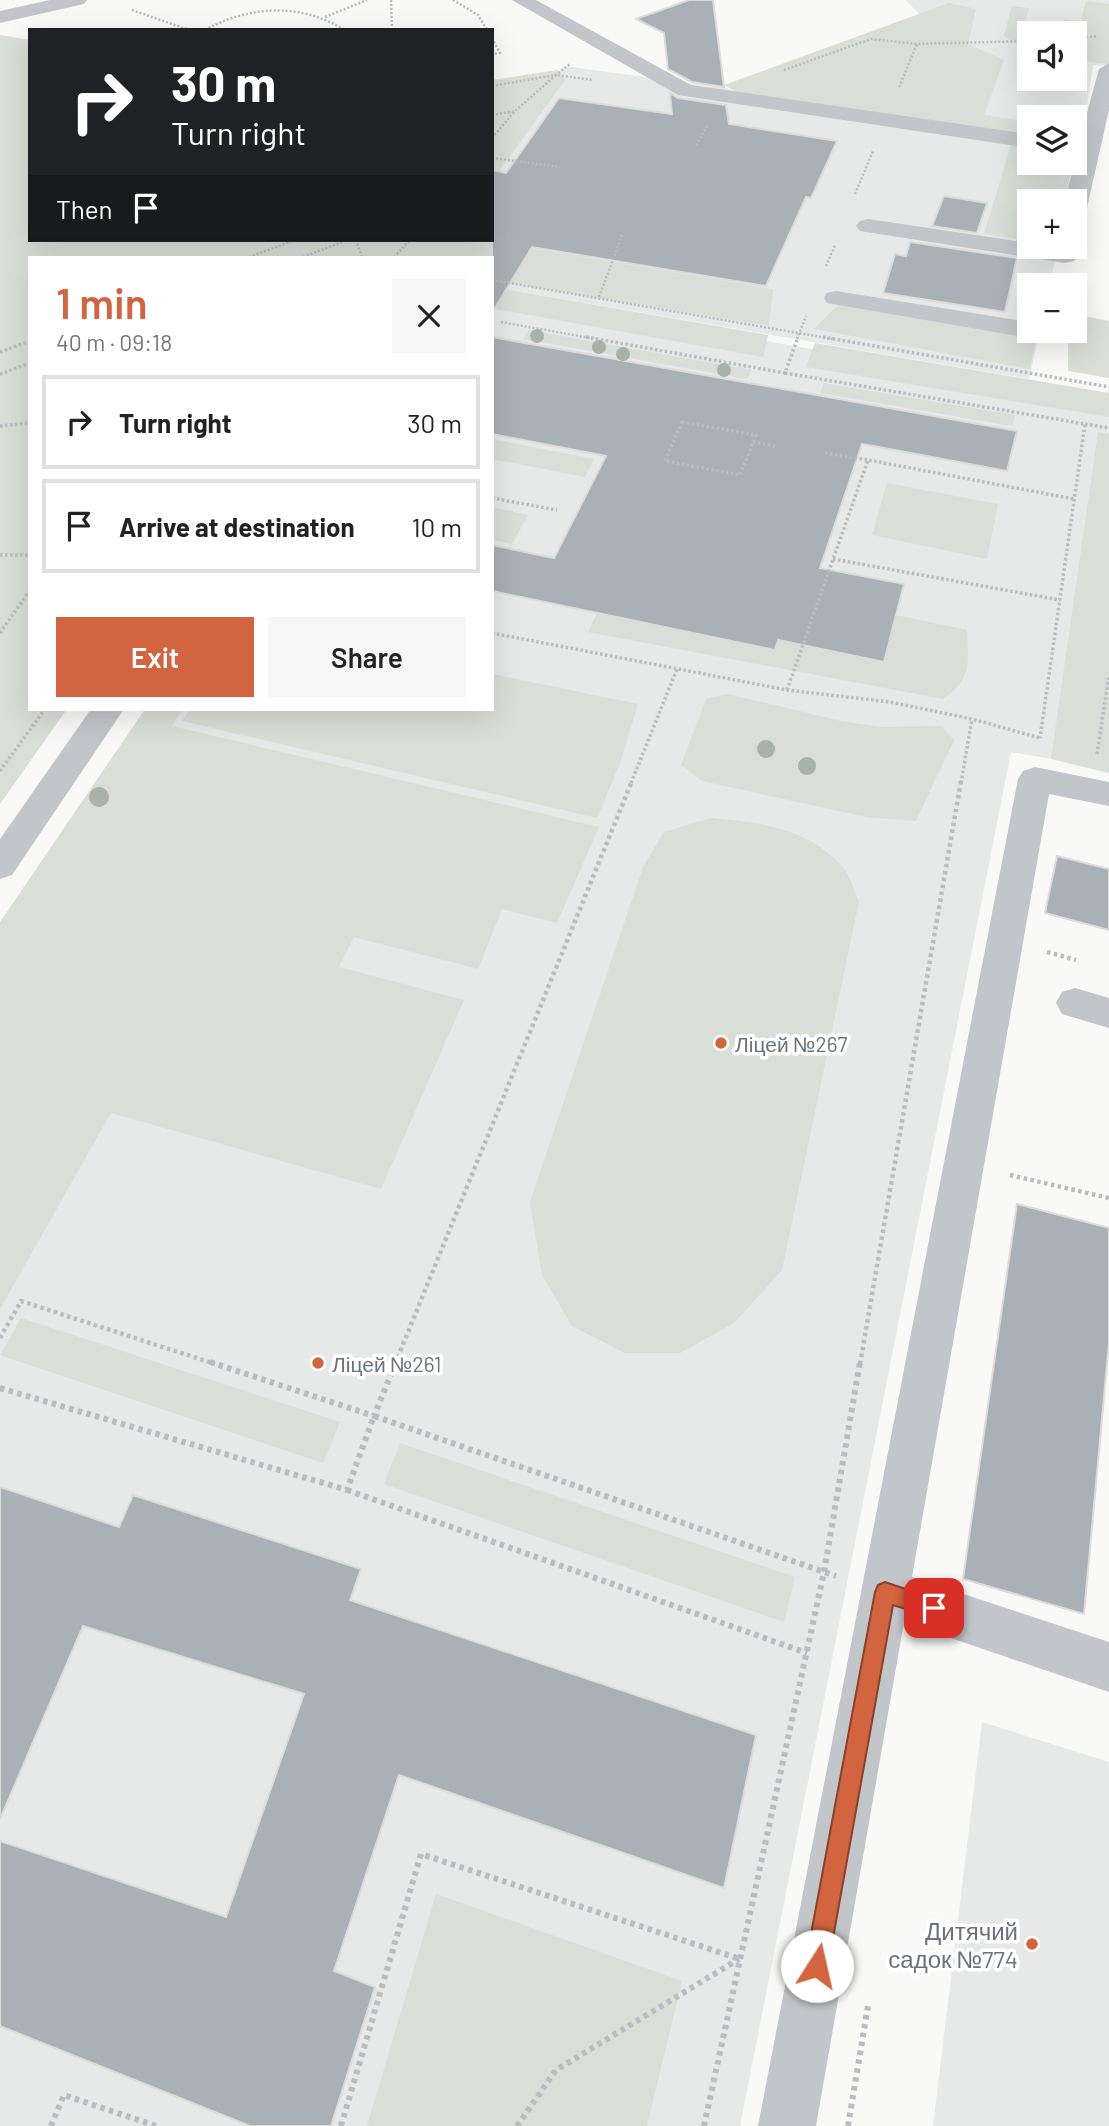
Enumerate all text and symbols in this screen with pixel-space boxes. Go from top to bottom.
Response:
map controls [1017,21,1087,343]
button: sound [1017,21,1087,91]
text: 30 m [171,53,276,112]
icon: right [56,56,147,147]
button: layers [1017,105,1087,175]
text: Turn right [171,113,306,151]
icon: arrive [127,189,165,227]
button: + [1017,189,1087,259]
text: Then [56,193,113,224]
button: − [1017,273,1087,343]
text: 1 min [56,277,148,327]
button: close [392,279,466,353]
text: 40 m · 09:18 [56,328,172,356]
icon: right [60,403,98,441]
text: Turn right [119,407,232,438]
text: 30 m [407,407,462,438]
icon: arrive [60,507,98,545]
text: Arrive at destination [119,511,355,542]
text: 10 m [412,511,462,542]
button: Exit [56,617,254,697]
button: Share [268,617,466,697]
place label: Ліцей №267 [735,1031,847,1056]
marker: Ліцей №267 [713,1035,729,1051]
place label: Ліцей №261 [332,1351,441,1376]
marker: Ліцей №261 [310,1355,326,1371]
pin [904,1578,964,1638]
icon: arrive [915,1589,953,1627]
place label: Дитячий садок №774 [888,1916,1018,1973]
position arrow [780,1929,854,2003]
marker: Дитячий садок №774 [1024,1936,1040,1952]

